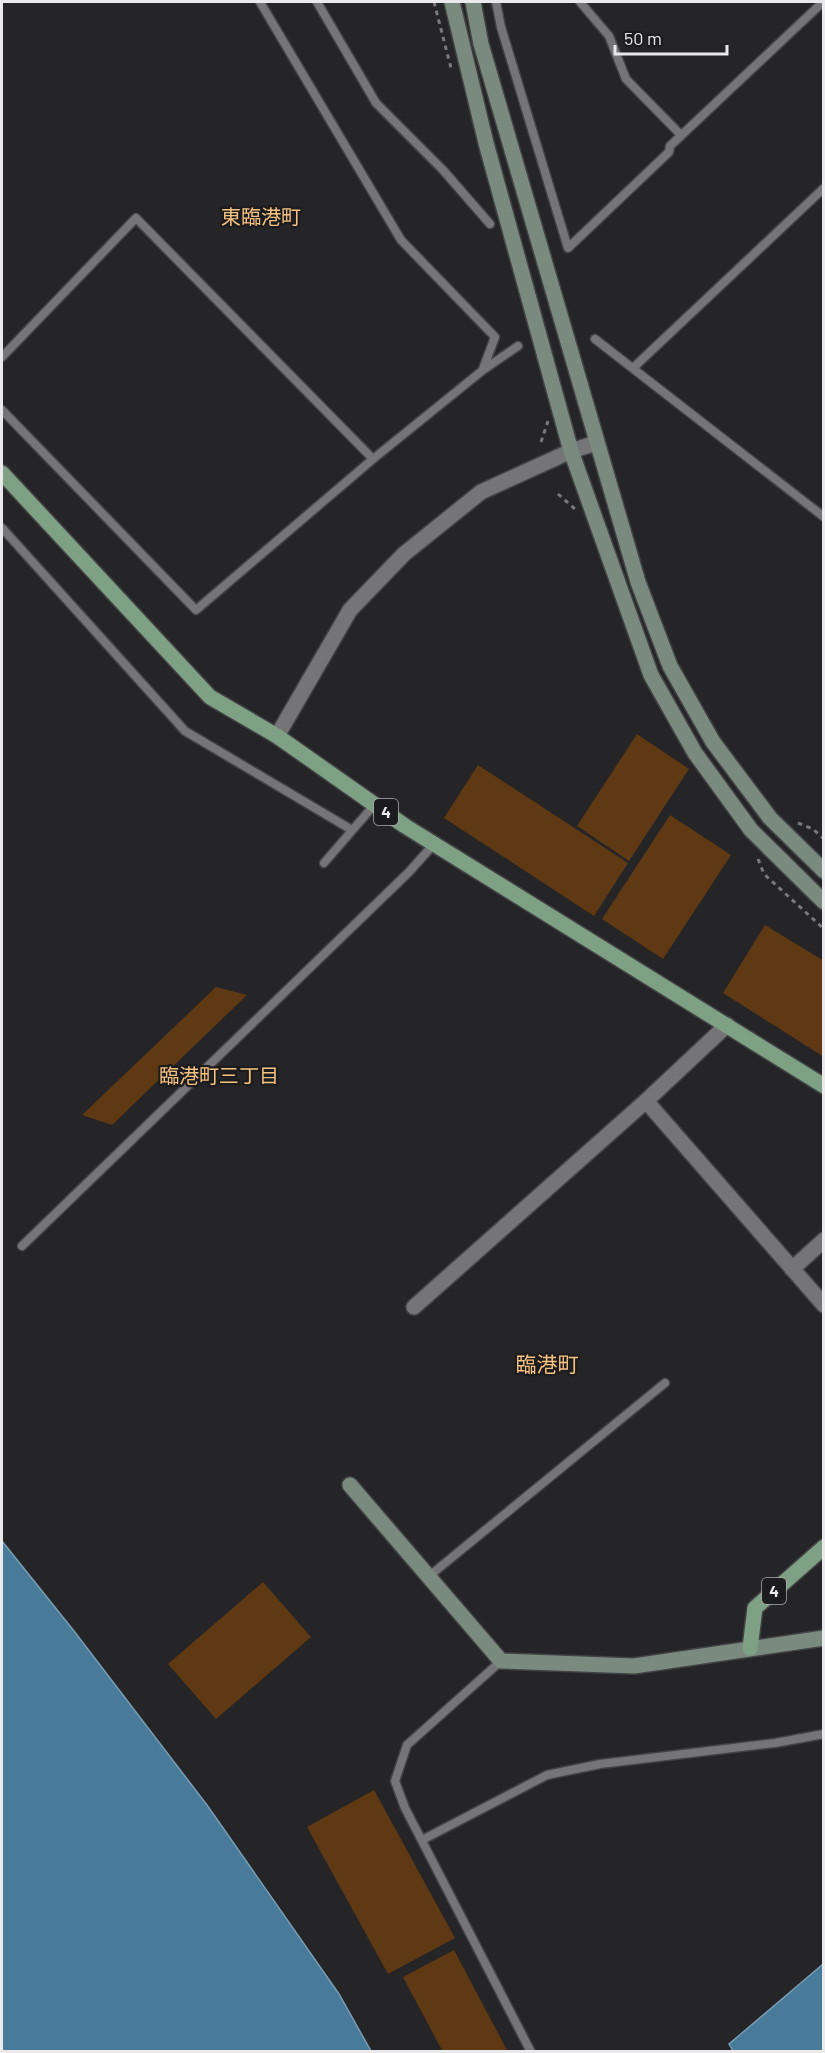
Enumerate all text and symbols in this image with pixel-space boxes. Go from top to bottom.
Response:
scale bar [615,18,728,56]
text: 50 m [624,27,662,49]
district label: 東臨港町 [221,204,301,228]
road number: 4 [374,799,398,825]
district label: 臨港町三丁目 [159,1063,279,1087]
district label: 臨港町 [516,1351,579,1376]
road number: 4 [762,1578,786,1604]

